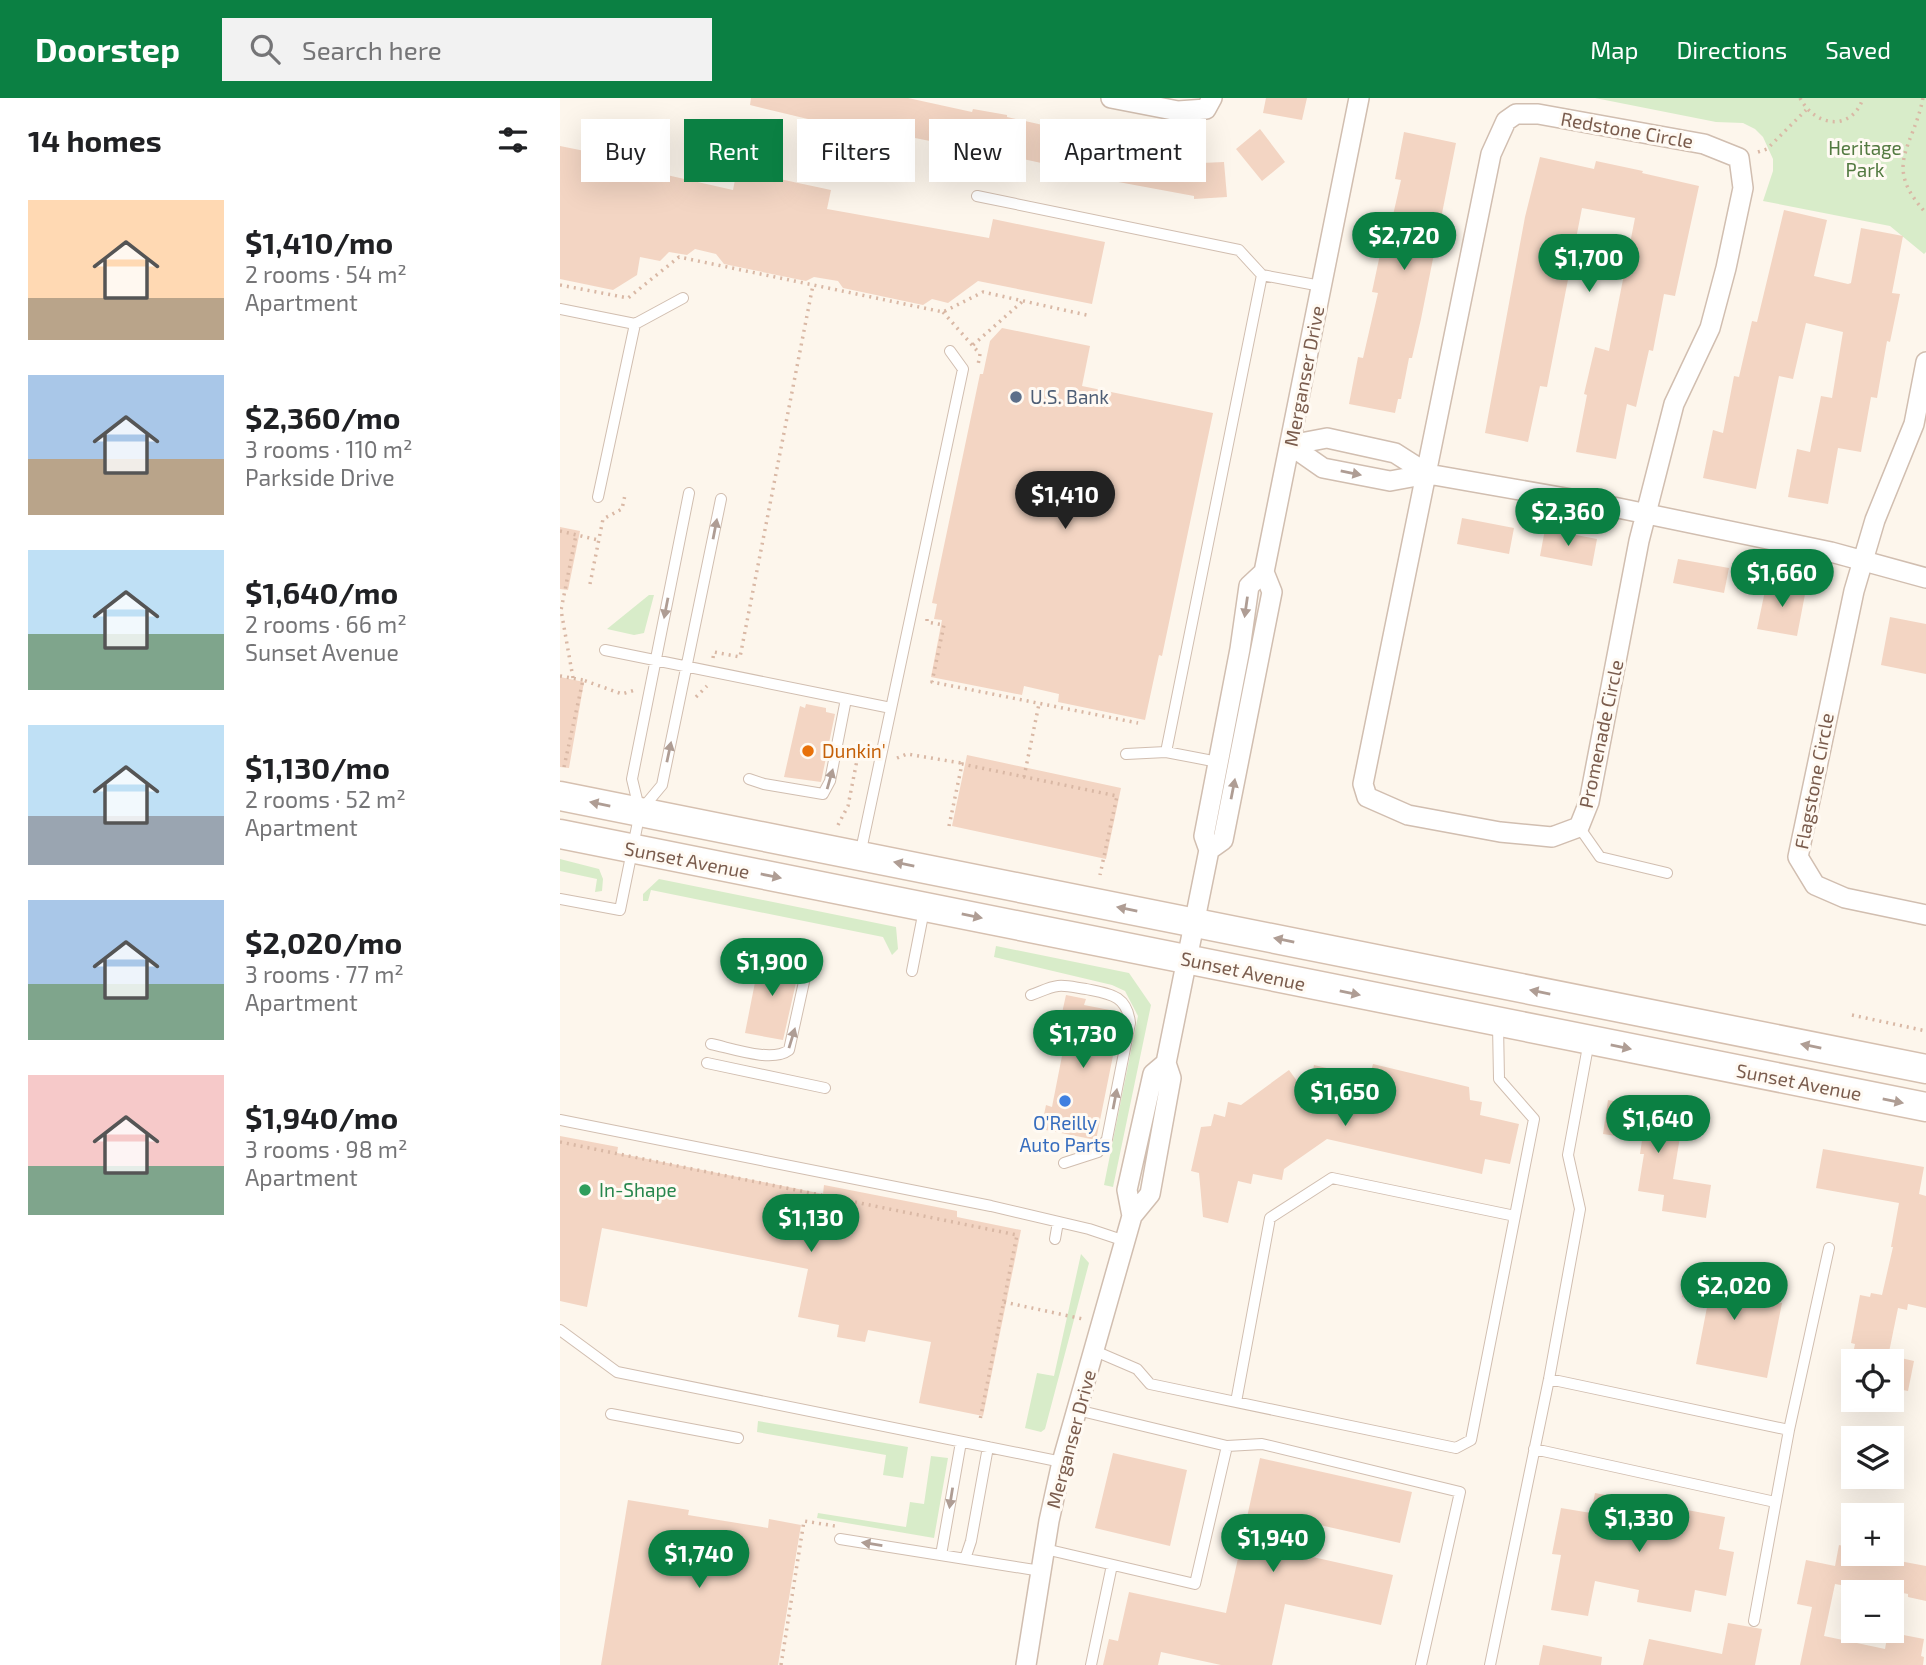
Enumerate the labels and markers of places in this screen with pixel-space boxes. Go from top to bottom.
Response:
pin: $2,720 [1347,212,1461,272]
pin: $1,700 [1532,234,1646,294]
place label: U.S. Bank [1030,385,1109,408]
marker: U.S. Bank [1008,389,1024,405]
pin: $1,410 [1008,472,1122,531]
pin: $2,360 [1511,489,1625,548]
pin: $1,660 [1725,550,1839,609]
place label: Dunkin' [822,739,886,762]
marker: Dunkin' [800,743,816,759]
pin: $1,900 [715,939,829,998]
pin: $1,730 [1026,1010,1140,1070]
pin: $1,650 [1288,1068,1402,1128]
marker: O'Reilly Auto Parts [1057,1093,1073,1109]
pin: $1,640 [1601,1096,1715,1155]
place label: O'Reilly Auto Parts [1020,1111,1111,1156]
place label: In-Shape [599,1178,677,1201]
marker: In-Shape [577,1182,593,1198]
pin: $1,130 [754,1194,868,1254]
pin: $2,020 [1677,1262,1791,1322]
pin: $1,330 [1582,1494,1696,1554]
pin: $1,940 [1216,1514,1330,1574]
pin: $1,740 [642,1530,756,1590]

